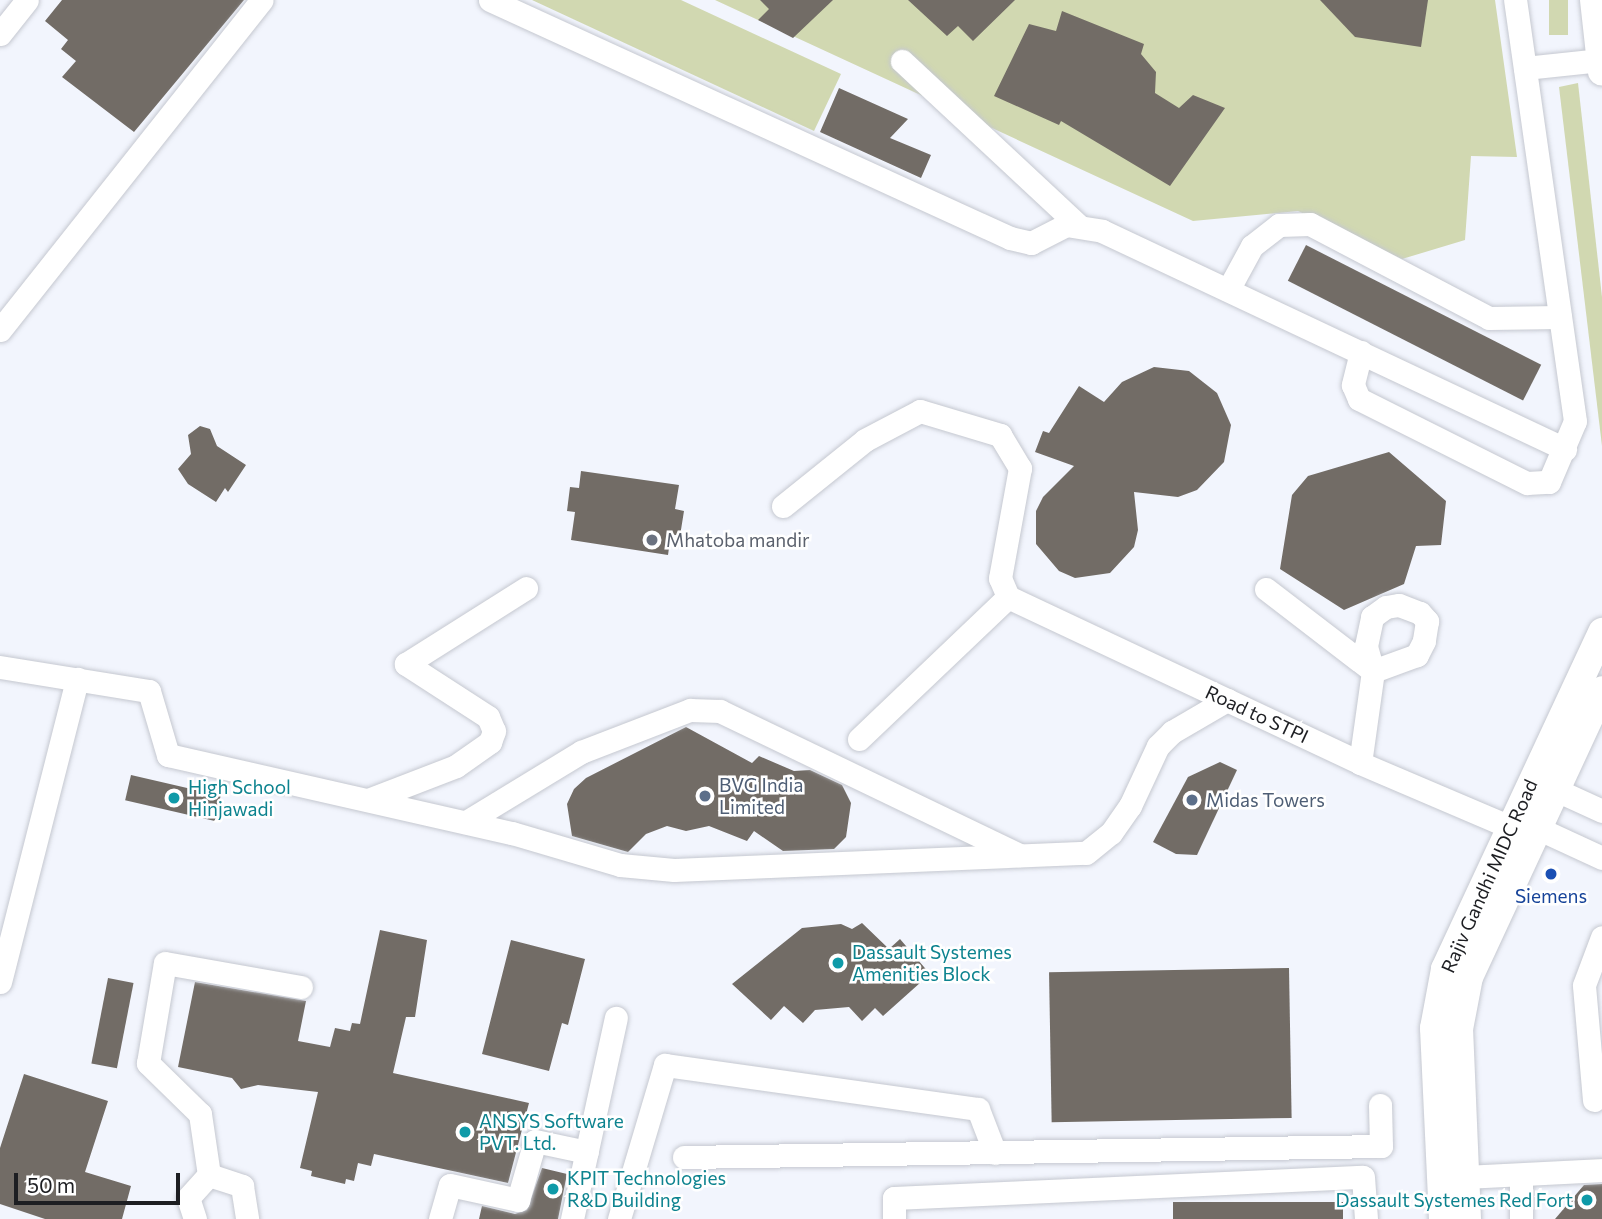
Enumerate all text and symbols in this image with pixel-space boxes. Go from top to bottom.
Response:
place label: Mhatoba mandir [666,529,810,551]
marker: Mhatoba mandir [644,532,660,548]
street label: Road to STPI [1202,680,1312,748]
place label: BVG India Limited [719,774,803,818]
place label: High School Hinjawadi [188,776,291,820]
street label: Rajiv Gandhi MIDC Road [1436,776,1542,976]
marker: BVG India Limited [697,788,713,804]
place label: Midas Towers [1206,789,1325,811]
marker: High School Hinjawadi [166,790,182,806]
marker: Midas Towers [1184,792,1200,808]
marker: Siemens [1543,866,1559,882]
place label: Siemens [1515,885,1587,907]
place label: Dassault Systemes Amenities Block [852,941,1012,985]
marker: Dassault Systemes Amenities Block [830,955,846,971]
place label: ANSYS Software PVT. Ltd. [479,1110,624,1154]
marker: ANSYS Software PVT. Ltd. [457,1124,473,1140]
scale bar [18,1160,184,1204]
place label: KPIT Technologies R&D Building [567,1167,726,1211]
text: 50 m [27,1172,75,1197]
marker: KPIT Technologies R&D Building [545,1181,561,1197]
place label: Dassault Systemes Red Fort [1335,1189,1573,1211]
marker: Dassault Systemes Red Fort [1579,1192,1595,1208]

